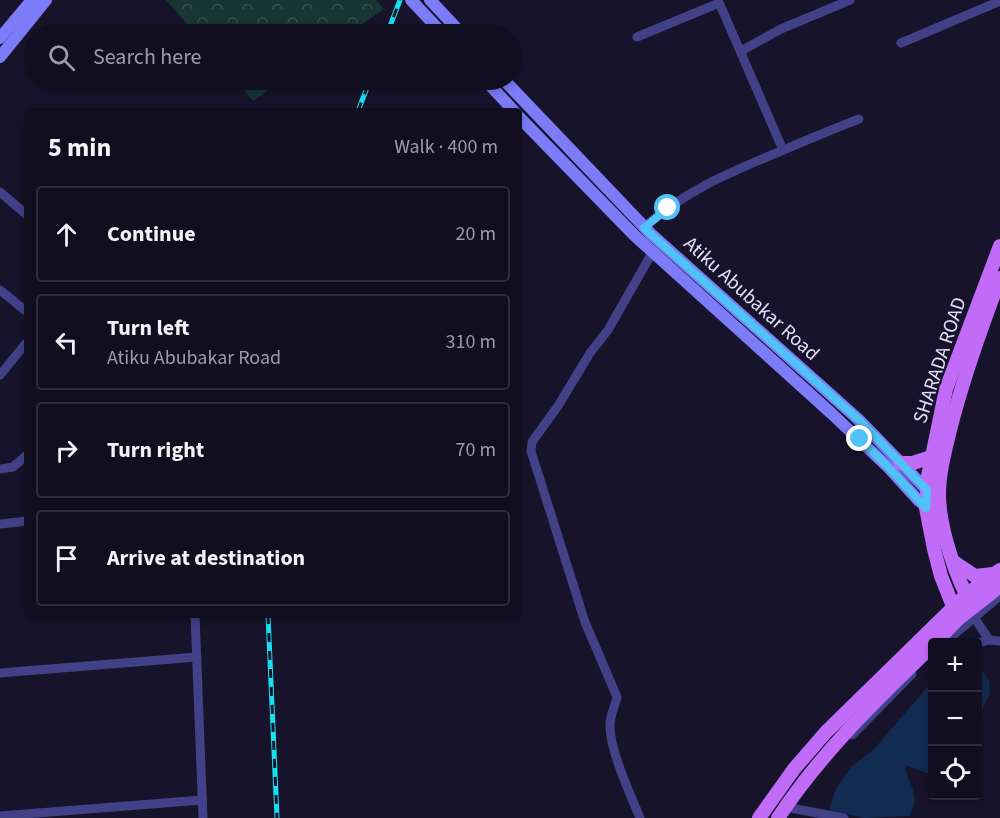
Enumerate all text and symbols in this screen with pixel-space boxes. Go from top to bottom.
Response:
search box [24,24,522,90]
icon: search [45,41,78,74]
text: Search here [93,41,201,73]
text: 5 min [48,129,111,166]
text: Walk · 400 m [394,133,498,161]
route start [654,194,680,220]
icon: ahead [50,218,83,251]
text: Continue [107,218,196,250]
text: 20 m [456,220,496,248]
street label: Atiku Abubakar Road [677,230,825,367]
street label: SHARADA ROAD [906,294,974,427]
text: Turn left [107,312,189,344]
icon: left [50,326,83,359]
text: 310 m [446,328,496,356]
text: Atiku Abubakar Road [107,344,281,372]
route end [846,425,872,451]
icon: right [50,434,83,467]
text: Turn right [107,434,204,466]
text: 70 m [456,436,496,464]
icon: arrive [50,542,83,575]
text: Arrive at destination [107,542,305,574]
map controls [928,638,982,800]
button: + [928,638,982,692]
button: − [928,692,982,746]
button: locate [928,746,982,800]

